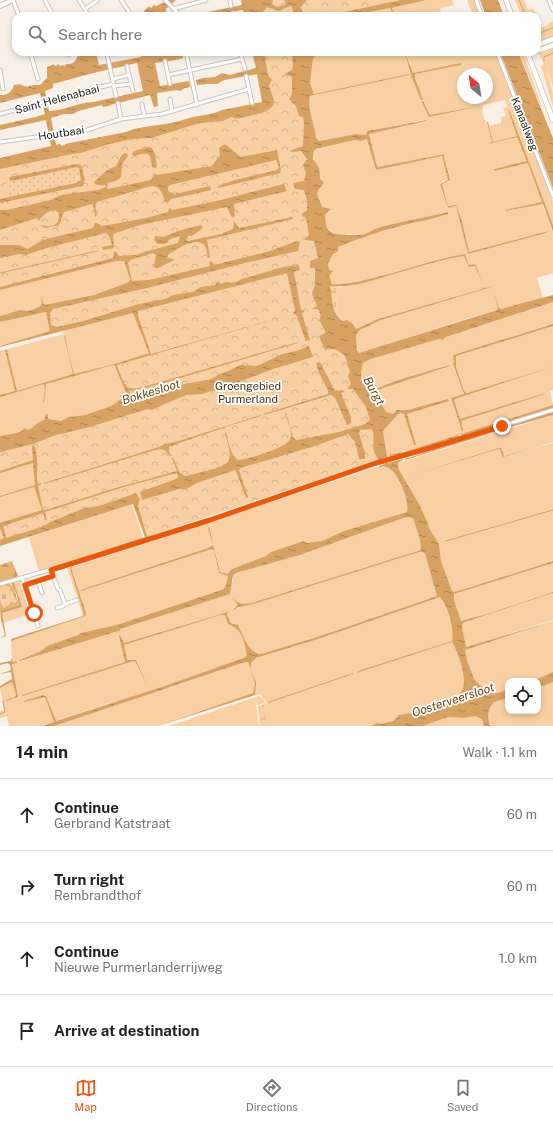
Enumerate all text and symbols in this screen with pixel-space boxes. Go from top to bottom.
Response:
search box [12,12,541,56]
icon: search [26,23,48,45]
text: Search here [58,26,142,43]
north arrow [457,68,493,104]
street label: Saint Helenabaai [13,82,101,116]
street label: Kanaalweg [509,95,541,153]
street label: Houtbaai [37,123,85,143]
water label: Burgt [360,374,388,408]
water label: Bokkesloot [120,376,182,407]
park label: Groengebied Purmerland [215,380,281,405]
route end [493,417,511,435]
route start [25,604,43,622]
map controls [505,678,541,714]
button: locate [505,678,541,714]
water label: Oosterveersloot [410,680,496,720]
text: 14 min [16,742,68,762]
text: Walk · 1.1 km [462,745,537,760]
text: Continue [54,799,119,816]
icon: ahead [16,804,38,826]
text: 60 m [507,807,537,822]
text: Gerbrand Katstraat [54,816,170,831]
text: Turn right [54,871,124,888]
icon: right [16,876,38,898]
text: 60 m [507,879,537,894]
text: Rembrandthof [54,888,141,903]
text: Continue [54,943,119,960]
icon: ahead [16,948,38,970]
text: 1.0 km [499,951,537,966]
text: Nieuwe Purmerlanderrijweg [54,960,223,975]
icon: arrive [16,1020,38,1042]
text: Arrive at destination [54,1022,199,1039]
tab: Map [75,1077,97,1113]
tab: Directions [246,1077,298,1113]
tab: Saved [447,1077,478,1113]

